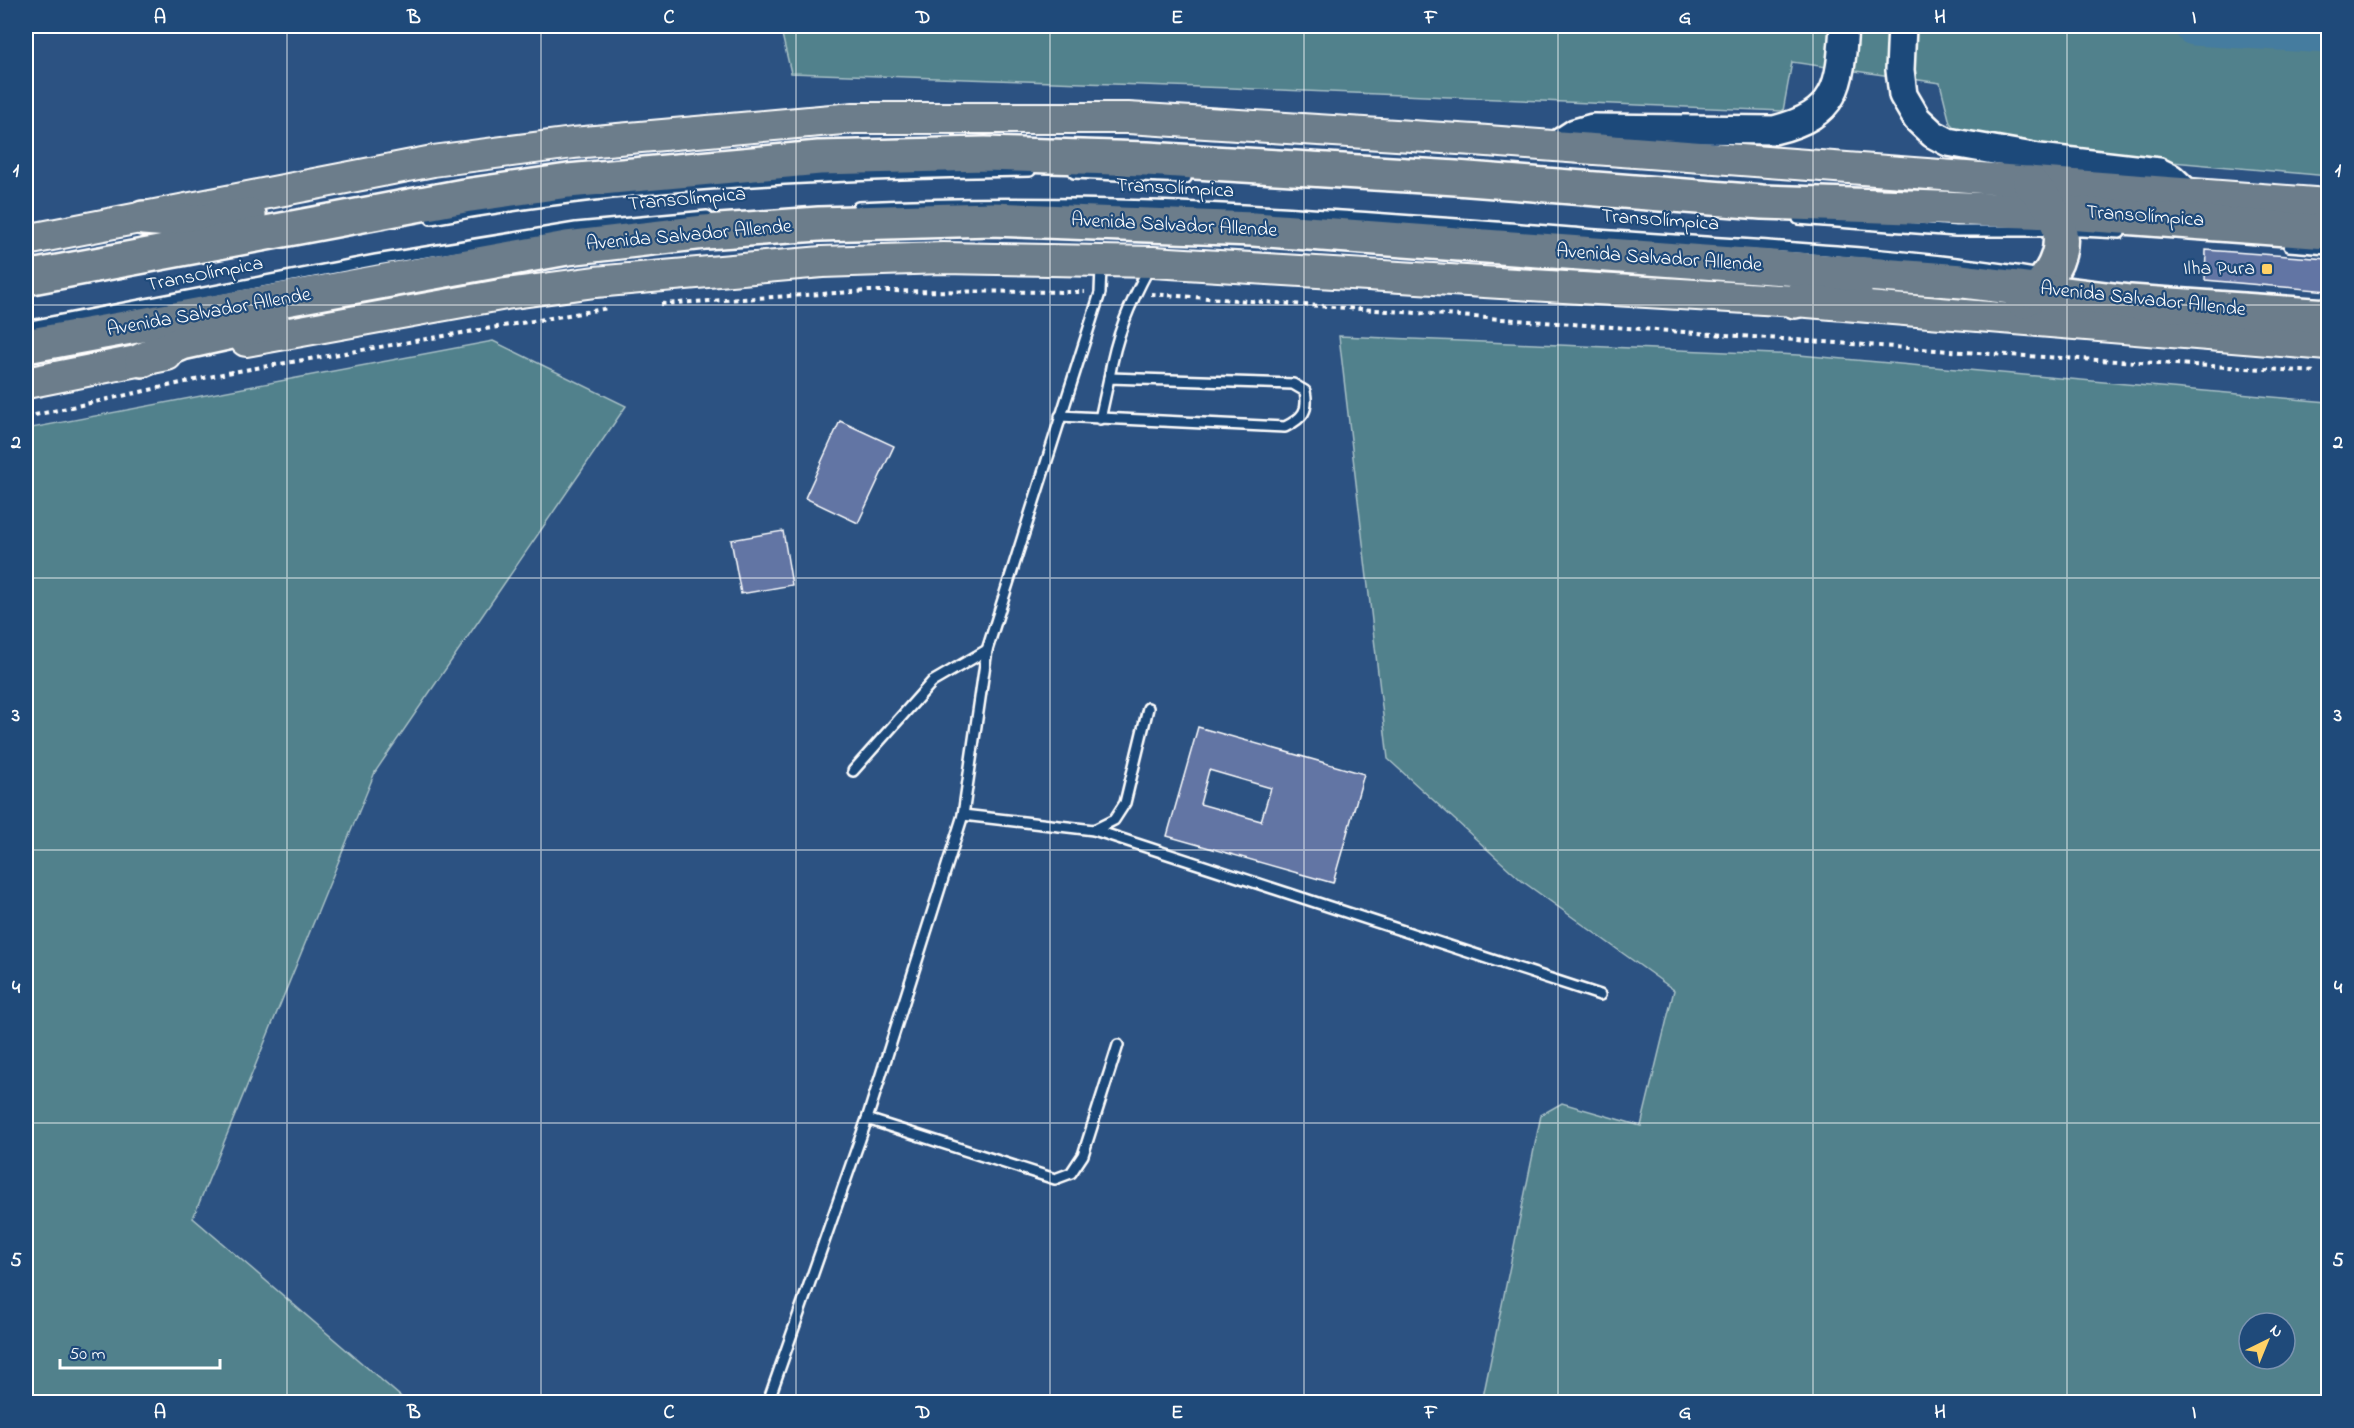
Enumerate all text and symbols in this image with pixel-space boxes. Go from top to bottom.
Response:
text: A [154,4,166,33]
text: B [406,4,421,33]
text: C [664,4,675,33]
text: D [915,4,930,33]
text: E [1171,4,1183,33]
text: F [1424,4,1438,33]
text: G [1679,4,1692,33]
text: H [1934,4,1946,33]
text: I [2192,4,2197,33]
text: 1 [13,157,20,186]
text: 1 [2335,157,2342,186]
street label: TransOlímpica [1115,171,1235,207]
street label: TransOlímpica [627,180,747,220]
street label: TransOlímpica [2085,198,2205,236]
street label: TransOlímpica [1600,202,1720,240]
street label: Avenida Salvador Allende [1070,206,1278,246]
street label: Avenida Salvador Allende [585,213,793,259]
street label: Avenida Salvador Allende [1555,237,1763,281]
street label: TransOlímpica [144,249,266,301]
place label: Ilha Pura [2183,255,2255,284]
marker: Ilha Pura [2260,262,2274,276]
street label: Avenida Salvador Allende [2039,275,2247,325]
street label: Avenida Salvador Allende [105,281,313,345]
text: 2 [10,429,21,458]
text: 2 [2332,429,2343,458]
text: 3 [11,702,20,731]
text: 3 [2333,702,2342,731]
text: 4 [12,974,21,1003]
text: 4 [2334,974,2343,1003]
text: 5 [10,1247,22,1276]
text: 5 [2332,1247,2344,1276]
north arrow [2237,1311,2297,1371]
text: N [2264,1319,2288,1344]
scale bar [60,1332,220,1370]
text: 50 m [69,1342,106,1368]
text: A [154,1399,166,1428]
text: B [406,1399,421,1428]
text: C [664,1399,675,1428]
text: D [915,1399,930,1428]
text: E [1171,1399,1183,1428]
text: F [1424,1399,1438,1428]
text: G [1679,1399,1692,1428]
text: H [1934,1399,1946,1428]
text: I [2192,1399,2197,1428]

